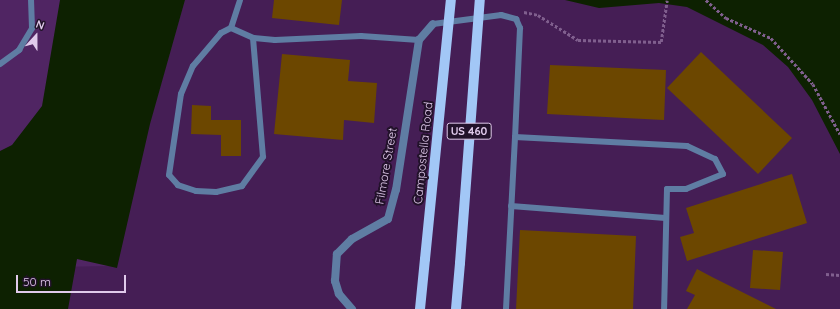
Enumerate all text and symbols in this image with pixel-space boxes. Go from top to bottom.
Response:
north arrow [16,16,56,56]
text: N [34,17,47,33]
street label: Campostella Road [410,101,436,205]
road number: US 460 [446,122,492,140]
street label: Filmore Street [372,127,400,205]
scale bar [18,267,128,293]
text: 50 m [23,274,51,289]

